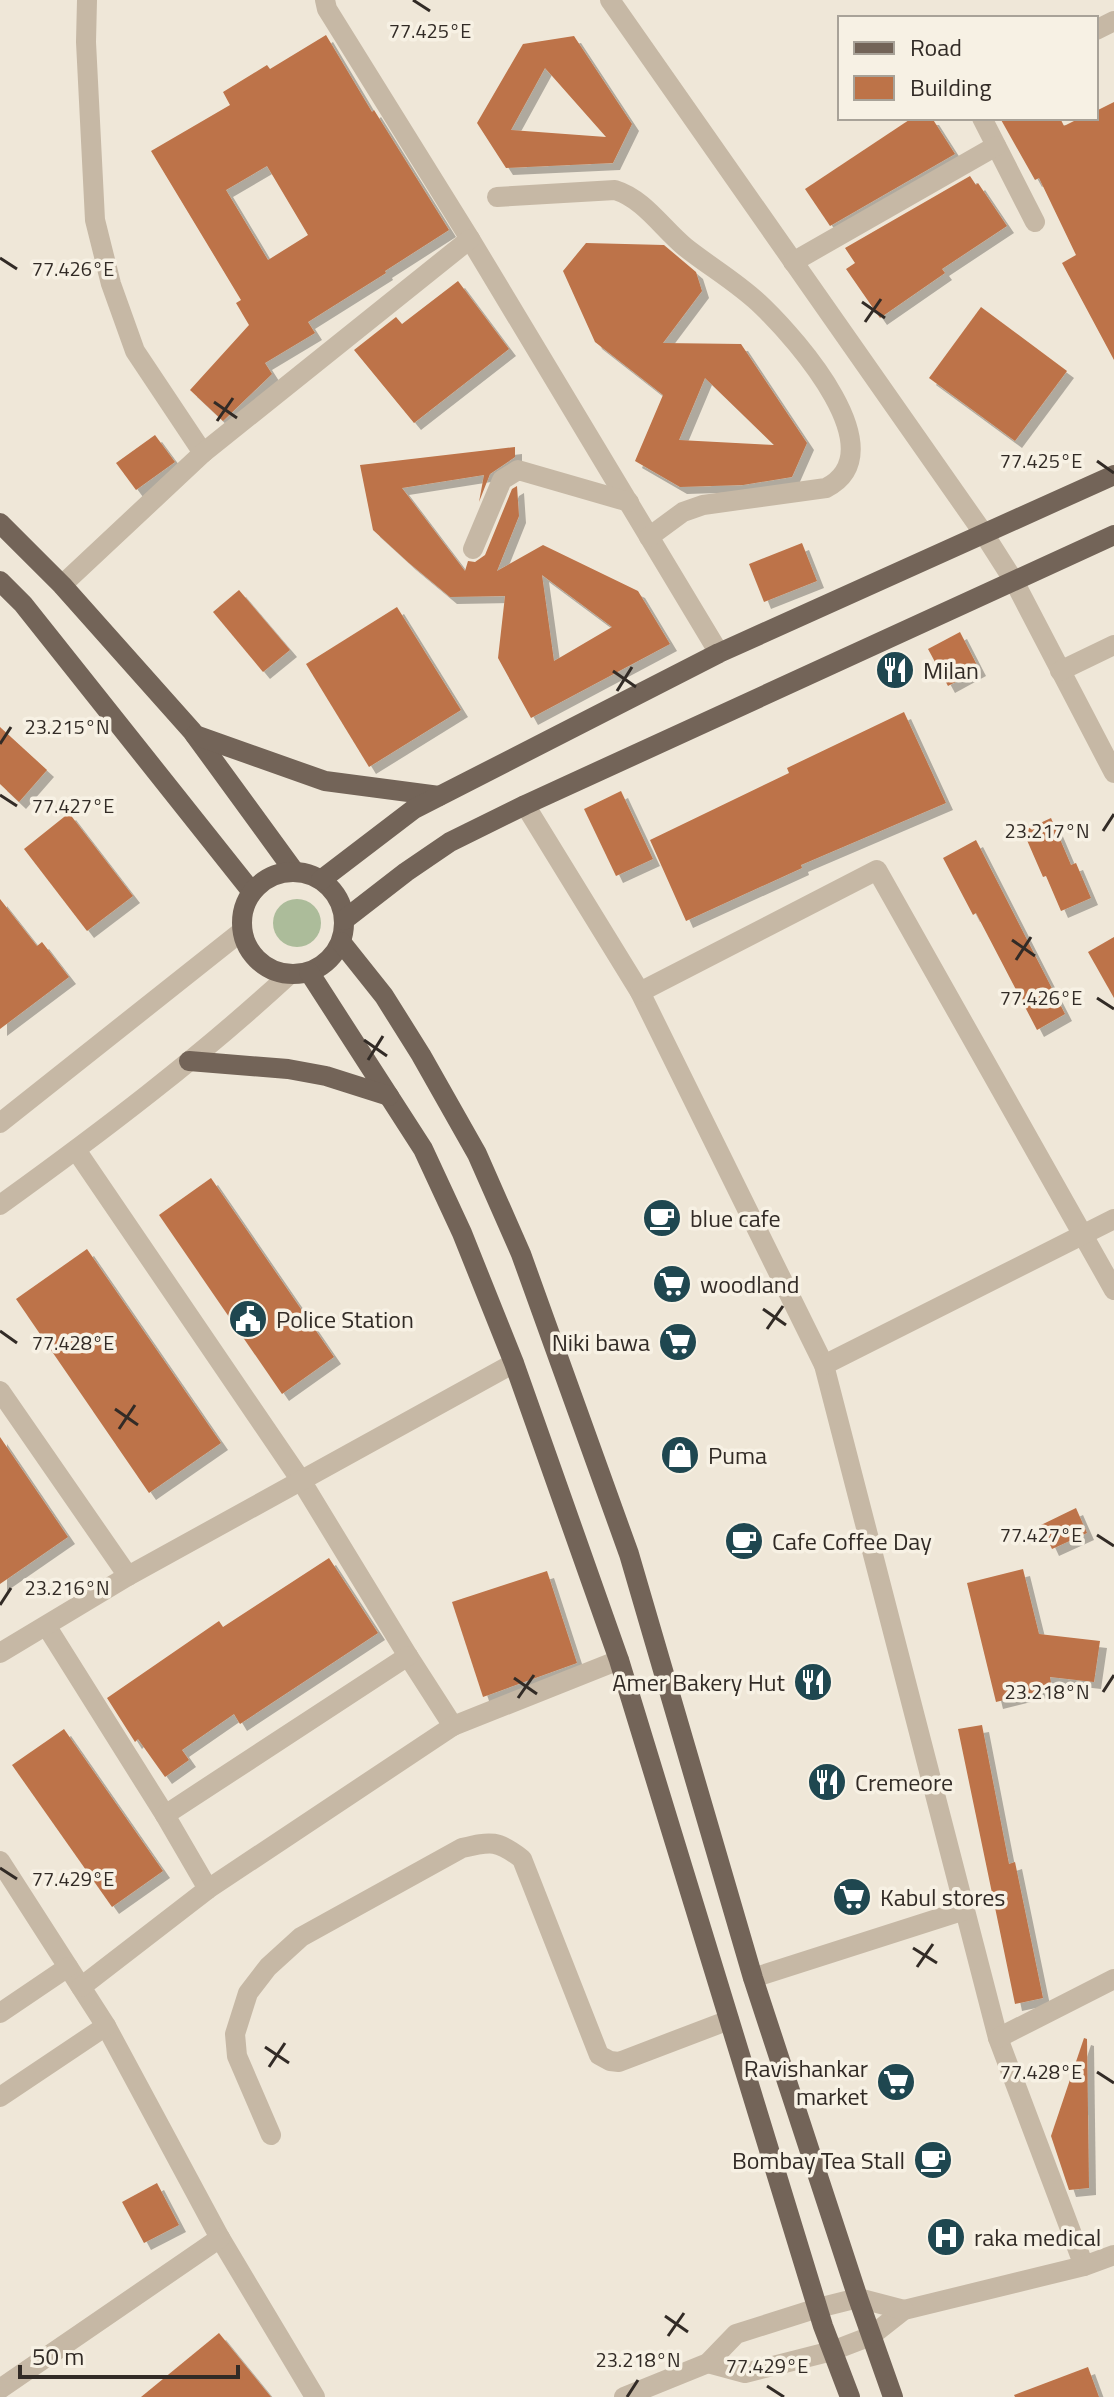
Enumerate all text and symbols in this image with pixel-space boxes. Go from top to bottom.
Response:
text: 77.425°E [389,15,471,46]
legend [838,16,1098,120]
text: Road [910,29,962,65]
text: Building [910,69,992,105]
text: 77.426°E [32,253,114,284]
text: 77.425°E [1000,445,1082,476]
restaurant icon: Milan [874,649,916,691]
place label: Milan [923,652,979,688]
text: 23.215°N [24,711,110,742]
text: 77.427°E [32,790,114,821]
text: 23.217°N [1004,815,1090,846]
text: 77.426°E [1000,982,1082,1013]
cafe icon: blue cafe [641,1197,683,1239]
place label: blue cafe [690,1200,781,1236]
supermarket icon: woodland [651,1263,693,1305]
place label: woodland [700,1266,799,1302]
public building icon: Police Station [227,1298,269,1340]
place label: Police Station [276,1301,414,1337]
supermarket icon: Niki bawa [657,1321,699,1363]
place label: Niki bawa [552,1324,650,1360]
text: 77.428°E [32,1327,114,1358]
shop icon: Puma [659,1434,701,1476]
place label: Puma [708,1437,767,1473]
text: 77.427°E [1000,1519,1082,1550]
cafe icon: Cafe Coffee Day [723,1520,765,1562]
place label: Cafe Coffee Day [772,1523,932,1559]
text: 23.216°N [24,1572,110,1603]
restaurant icon: Amer Bakery Hut [792,1661,834,1703]
place label: Amer Bakery Hut [612,1664,786,1700]
text: 23.218°N [1004,1676,1090,1707]
restaurant icon: Cremeore [806,1761,848,1803]
place label: Cremeore [855,1764,953,1800]
text: 77.429°E [32,1863,114,1894]
supermarket icon: Kabul stores [831,1876,873,1918]
place label: Kabul stores [880,1879,1005,1915]
place label: Ravishankar market [744,2050,869,2114]
text: 77.428°E [1000,2056,1082,2087]
supermarket icon: Ravishankar market [875,2061,917,2103]
cafe icon: Bombay Tea Stall [912,2139,954,2181]
place label: Bombay Tea Stall [732,2142,905,2178]
hospital icon: raka medical [925,2216,967,2258]
place label: raka medical [974,2219,1101,2255]
scale bar [20,2329,238,2379]
text: 50 m [32,2338,84,2374]
text: 23.218°N [595,2344,681,2375]
text: 77.429°E [726,2350,808,2381]

